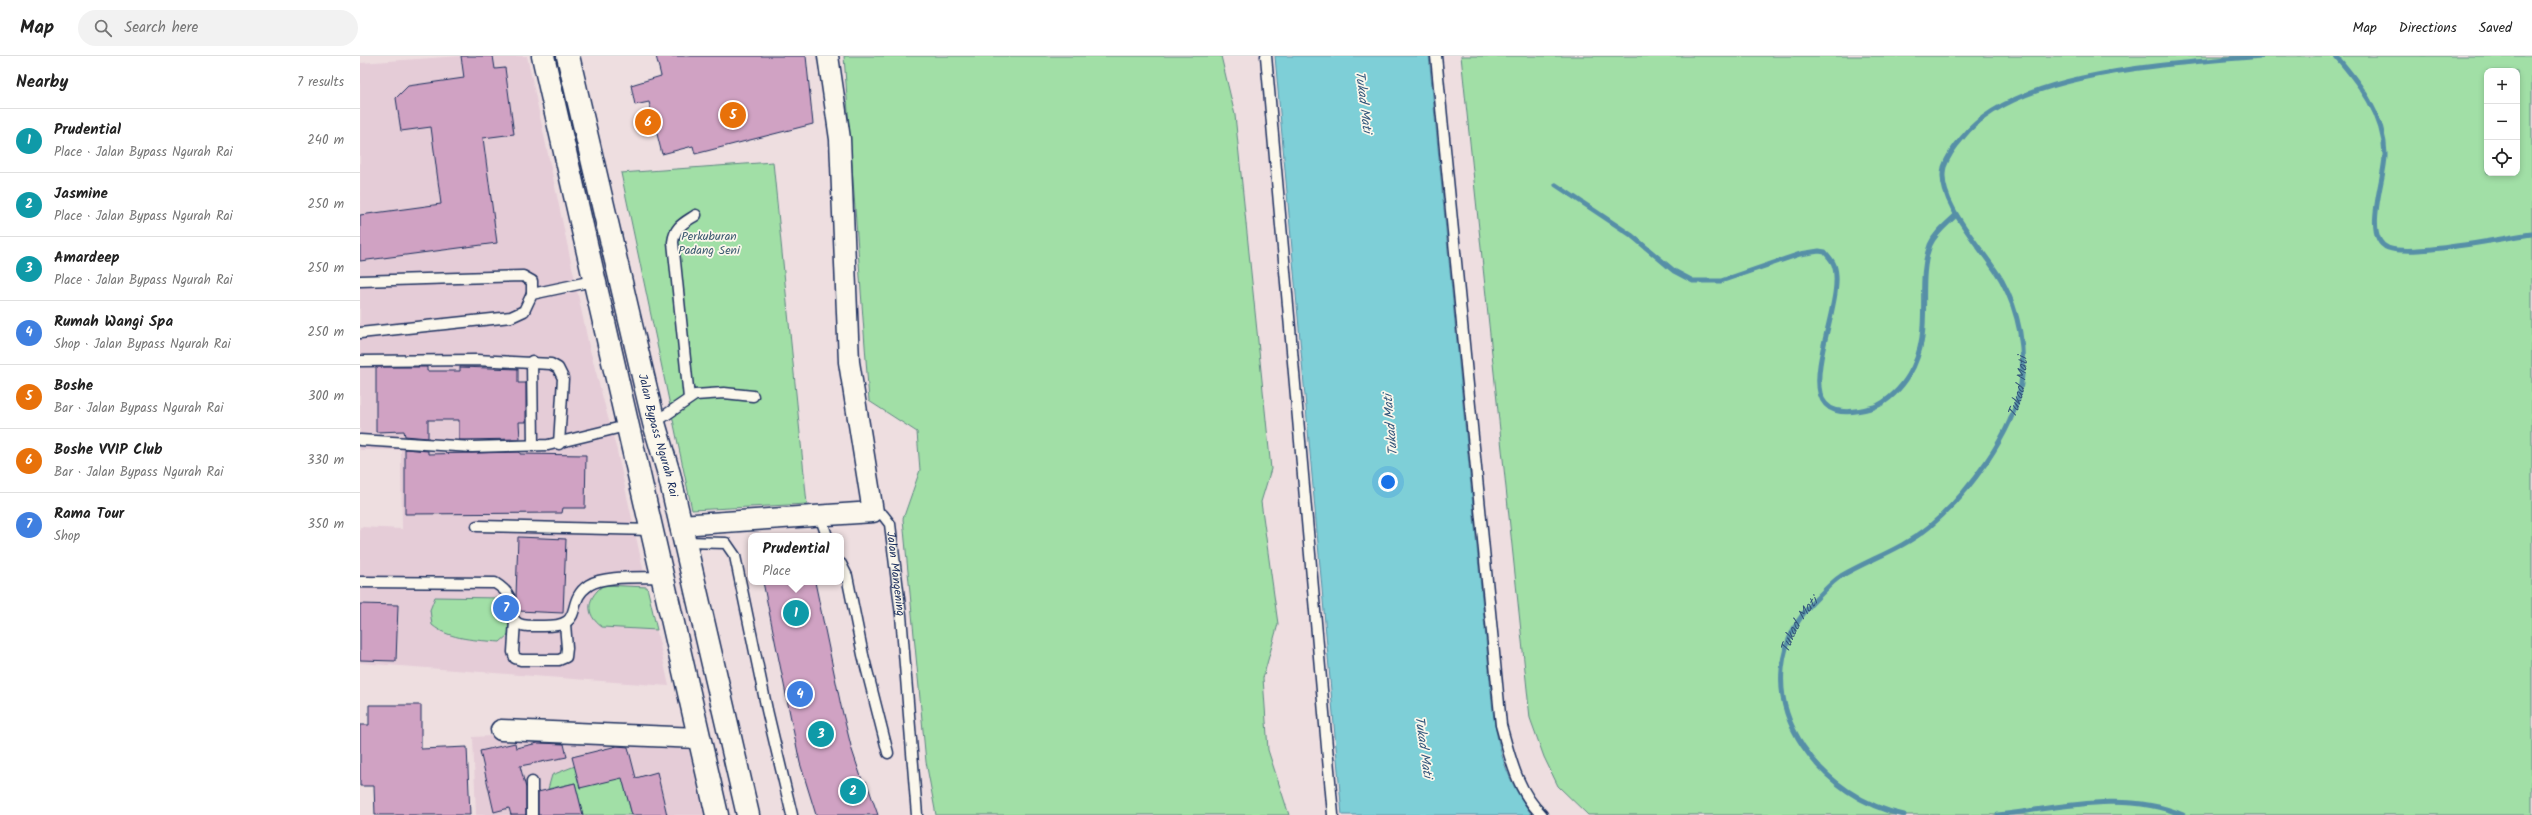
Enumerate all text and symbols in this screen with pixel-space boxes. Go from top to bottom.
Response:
search box [78,10,358,46]
text: Map [20,13,54,43]
text: Search here [124,16,198,40]
icon: search [92,17,114,39]
text: Map [2352,17,2377,39]
text: Directions [2399,17,2457,39]
text: Saved [2479,17,2512,39]
map controls [2484,68,2520,176]
button: + [2484,68,2520,104]
text: Nearby [16,69,68,96]
water label: Tukad Mati [1349,70,1378,137]
text: 7 results [297,72,344,93]
pin: 5 [720,100,746,130]
button: − [2484,104,2520,140]
pin: 6 [635,107,661,137]
text: Prudential [54,118,121,142]
text: 1 [27,130,31,151]
text: 240 m [307,130,344,151]
button: locate [2484,140,2520,176]
text: Place · Jalan Bypass Ngurah Rai [54,142,233,163]
text: Jasmine [54,182,108,206]
text: 2 [25,194,33,215]
text: 250 m [307,194,344,215]
text: Place · Jalan Bypass Ngurah Rai [54,206,233,227]
park label: Perkuburan Padang Seni [678,227,741,260]
text: Amardeep [54,246,120,270]
text: 3 [25,258,33,279]
text: 250 m [307,258,344,279]
text: Place · Jalan Bypass Ngurah Rai [54,270,233,291]
text: Rumah Wangi Spa [54,310,173,334]
text: 4 [25,322,33,343]
text: 250 m [307,322,344,343]
text: Shop · Jalan Bypass Ngurah Rai [54,334,231,355]
water label: Tukad Mati [2002,353,2033,420]
street label: Jalan Bypass Ngurah Rai [633,372,684,500]
text: Boshe [54,374,93,398]
text: 5 [26,386,32,407]
text: 300 m [308,386,344,407]
water label: Tukad Mati [1378,391,1404,457]
text: Bar · Jalan Bypass Ngurah Rai [54,398,223,419]
text: Boshe VVIP Club [54,438,162,462]
text: 6 [25,450,33,471]
text: 330 m [307,450,344,471]
text: Bar · Jalan Bypass Ngurah Rai [54,462,223,483]
your location [1378,472,1398,492]
text: Rama Tour [54,502,124,526]
text: 7 [26,514,32,535]
text: 350 m [308,514,344,535]
text: Shop [54,526,80,547]
street label: Jalan Mangening [881,530,911,617]
popup [748,533,844,585]
text: Prudential [763,537,829,561]
text: Place [763,561,790,582]
water label: Tukad Mati [1775,590,1825,655]
pin: 7 [493,593,519,623]
pin: 1 [783,598,809,628]
pin: 4 [787,679,813,709]
water label: Tukad Mati [1408,715,1438,782]
pin: 3 [808,719,834,749]
pin: 2 [840,776,866,806]

